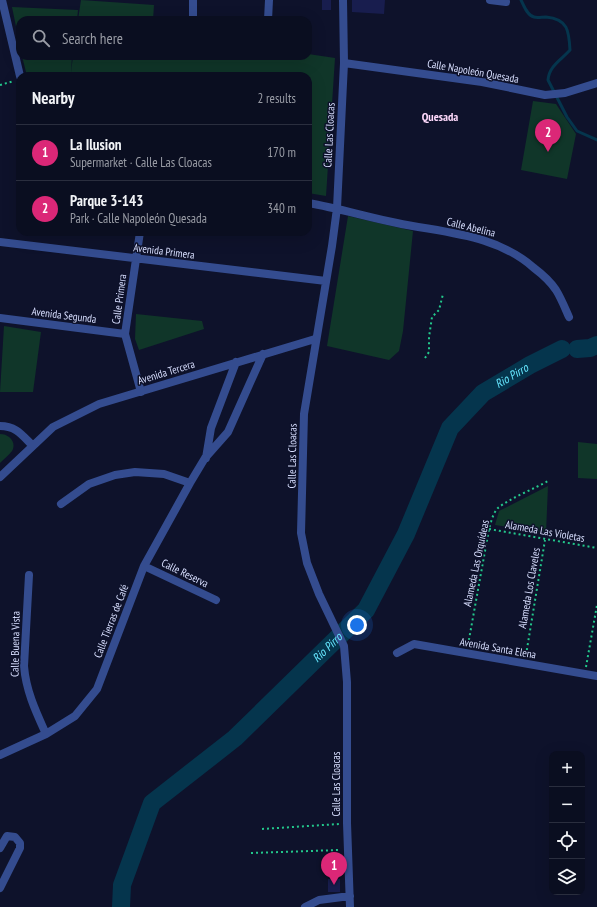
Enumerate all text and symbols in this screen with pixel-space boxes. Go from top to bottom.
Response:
search box [16,16,312,60]
icon: search [30,27,52,49]
text: Search here [62,29,123,48]
street label: Calle Napoleón Quesada [426,56,520,86]
text: Nearby [32,87,75,109]
text: 2 results [257,90,296,107]
street label: Calle Las Cloacas [320,102,338,168]
district label: Quesada [422,109,458,124]
pin: 2 [535,119,561,152]
text: La Ilusion [70,135,122,154]
text: 1 [42,144,48,161]
text: 170 m [267,144,296,161]
text: Supermarket · Calle Las Cloacas [70,154,212,171]
text: Parque 3-143 [70,191,143,210]
text: 2 [42,200,48,217]
text: 340 m [267,200,296,217]
text: Park · Calle Napoleón Quesada [70,210,207,227]
street label: Calle Abelina [445,214,497,240]
street label: Avenida Primera [133,240,195,262]
street label: Calle Primera [109,273,129,325]
street label: Avenida Segunda [31,304,97,326]
street label: Avenida Tercera [136,357,196,387]
water label: Rio Pirro [492,359,531,391]
street label: Calle Las Cloacas [284,423,300,489]
street label: Alameda Las Violetas [504,517,586,545]
street label: Alameda Las Orquídeas [460,518,492,608]
street label: Alameda Los Claveles [515,546,543,630]
street label: Calle Reserva [159,556,211,590]
street label: Calle Tierras de Café [91,582,132,660]
street label: Calle Buena Vista [7,611,23,677]
your location [347,615,367,635]
water label: Rio Pirro [309,629,346,665]
street label: Avenida Santa Elena [459,634,537,662]
street label: Calle Las Cloacas [329,751,343,816]
map controls [549,751,585,895]
button: + [549,751,585,787]
button: − [549,787,585,823]
button: locate [549,823,585,859]
pin: 1 [321,852,347,885]
button: layers [549,859,585,895]

